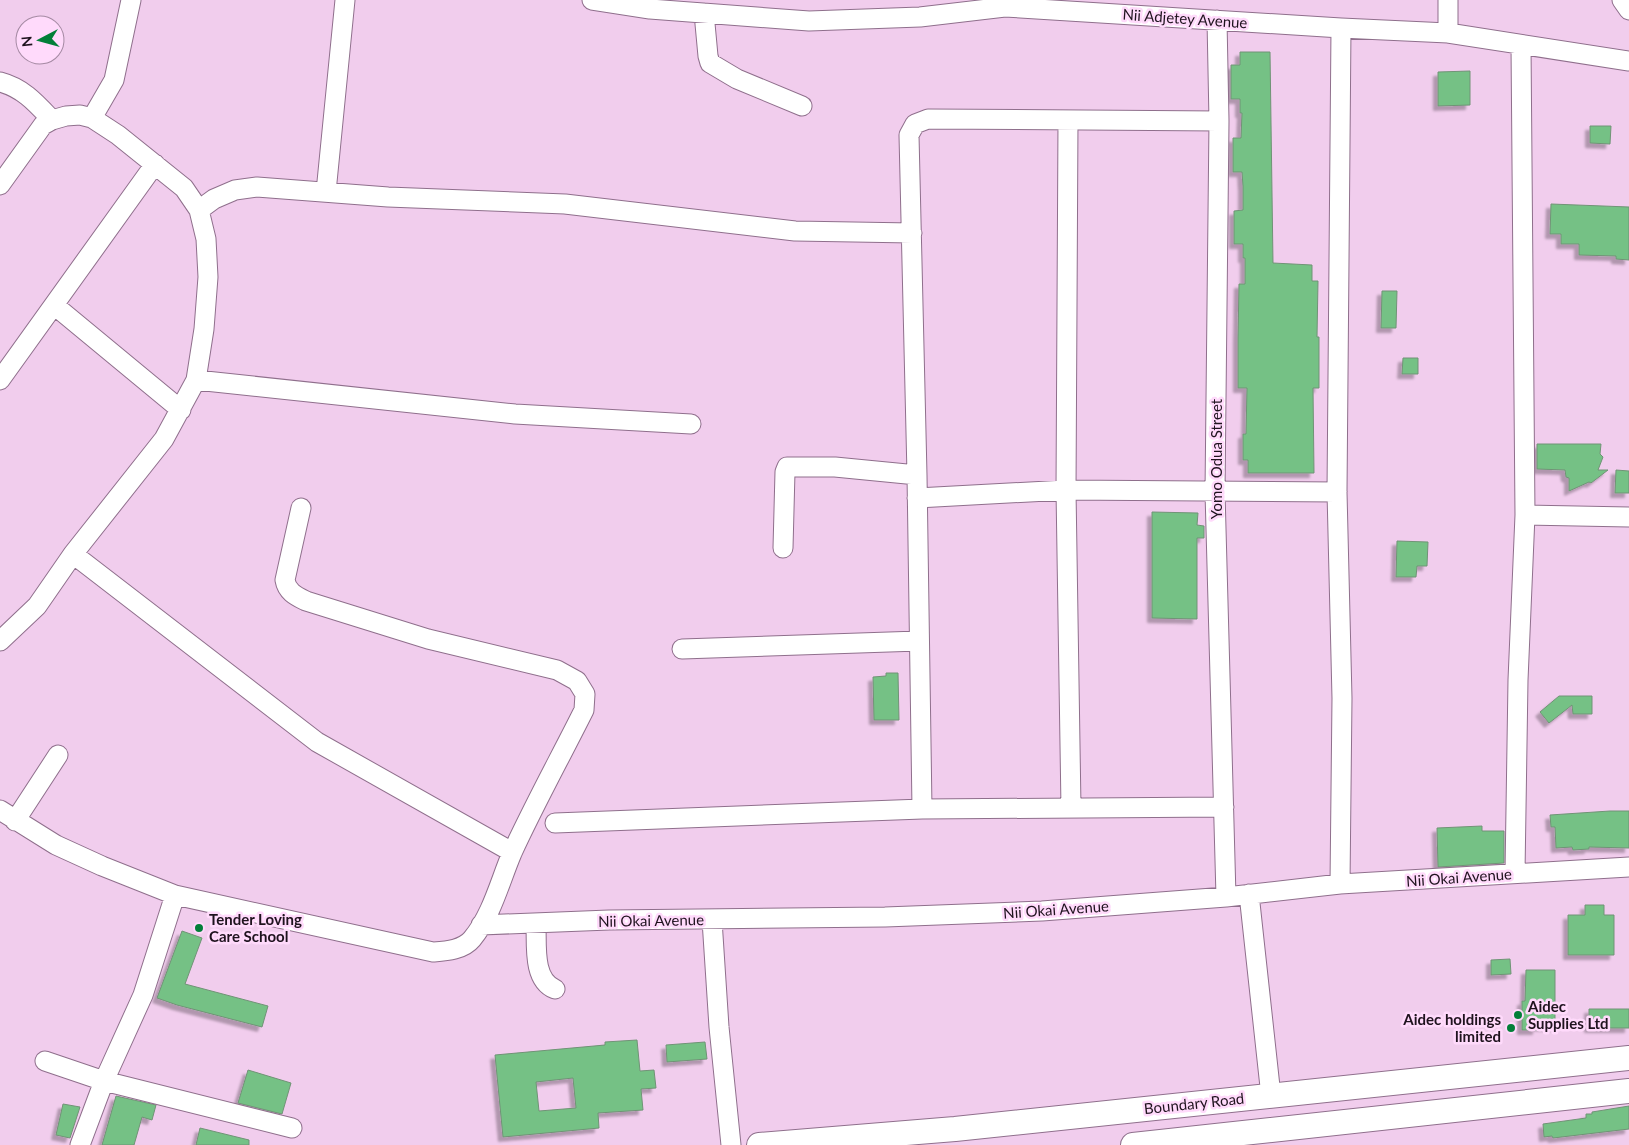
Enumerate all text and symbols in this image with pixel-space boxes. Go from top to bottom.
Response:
street label: Nii Adjetey Avenue [1122,5,1248,31]
north arrow [15,15,65,65]
text: N [18,35,36,48]
street label: Yomo Odua Street [1207,398,1225,519]
street label: Nii Okai Avenue [1406,864,1513,890]
street label: Nii Okai Avenue [1003,896,1110,922]
place label: Tender Loving Care School [209,910,302,945]
street label: Nii Okai Avenue [598,910,704,930]
marker: Tender Loving Care School [193,922,205,934]
place label: Aidec Supplies Ltd [1527,997,1609,1032]
marker: Aidec Supplies Ltd [1512,1009,1524,1021]
place label: Aidec holdings limited [1402,1010,1501,1045]
marker: Aidec holdings limited [1505,1022,1517,1034]
street label: Boundary Road [1143,1089,1245,1117]

